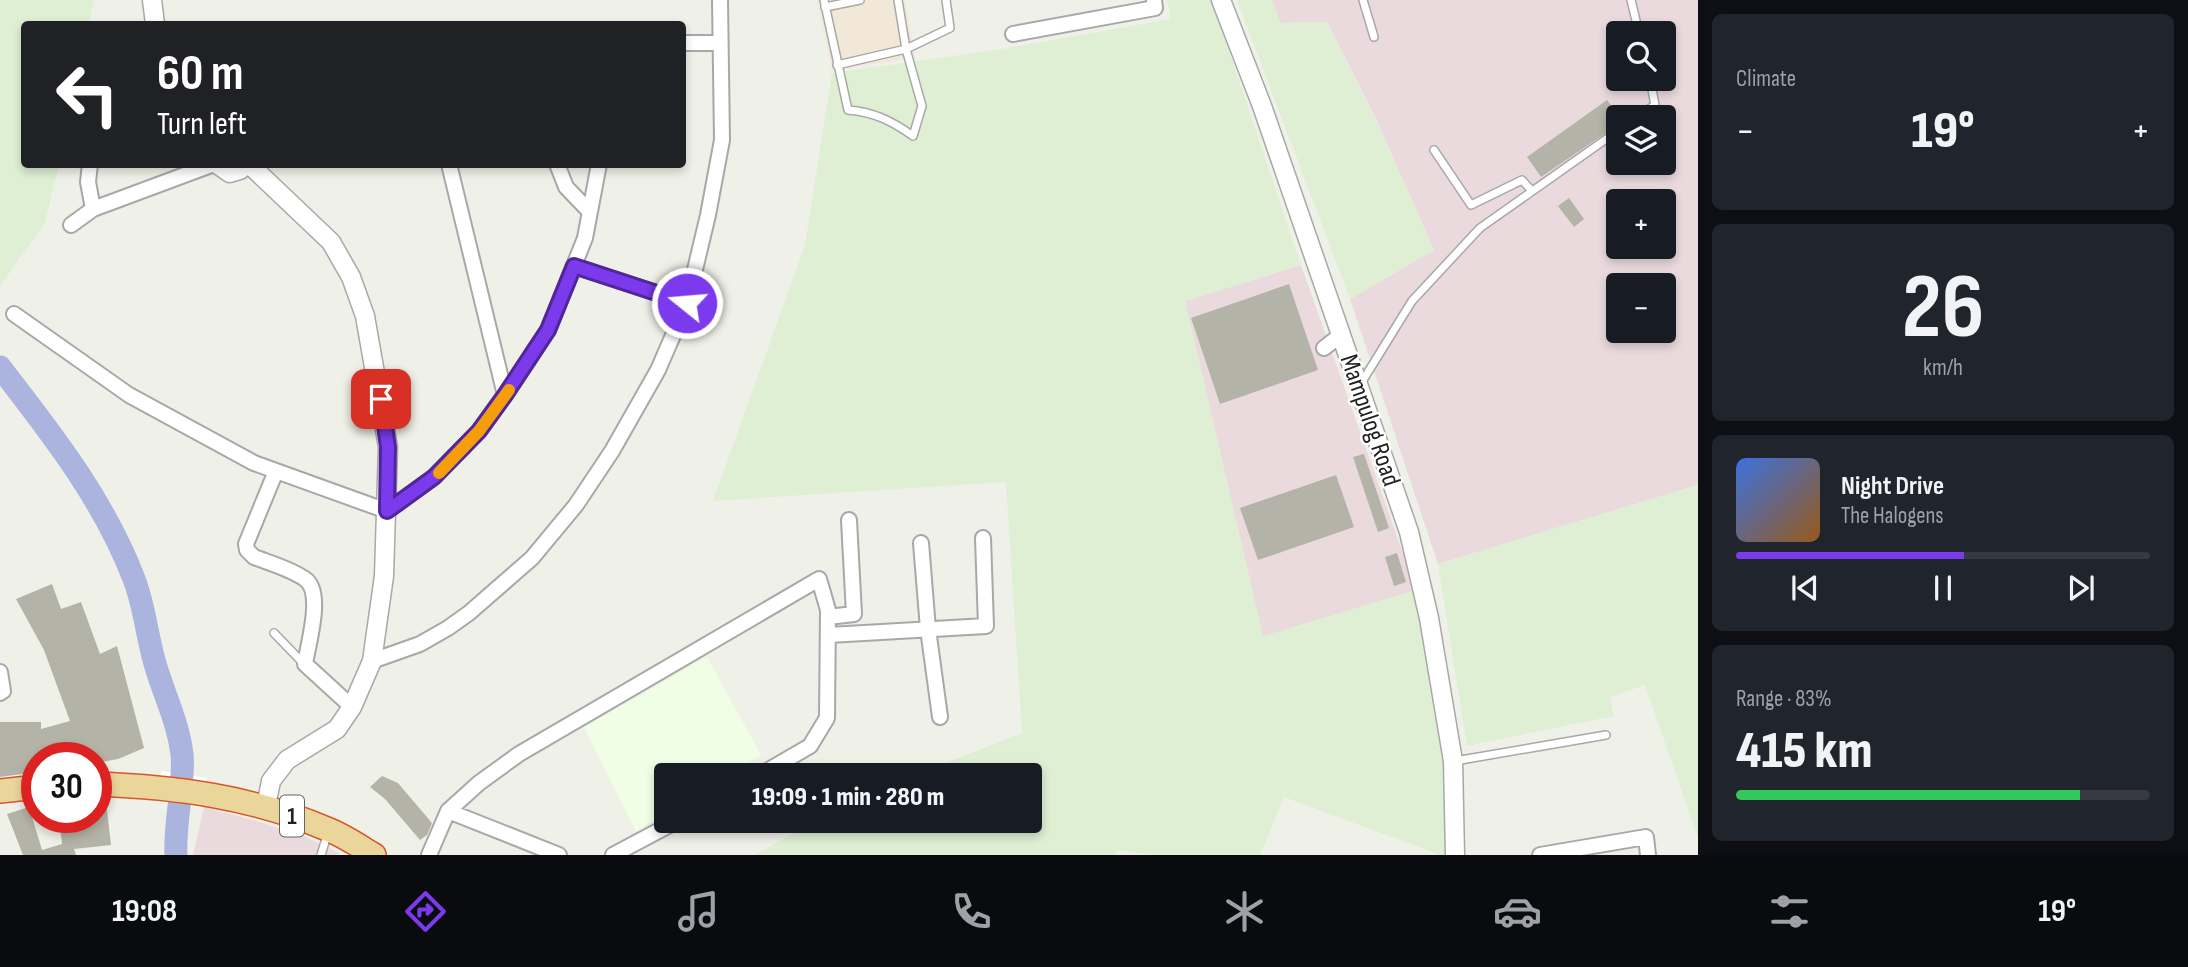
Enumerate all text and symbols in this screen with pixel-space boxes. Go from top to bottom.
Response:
map controls [1606,21,1676,343]
button: search [1606,21,1676,91]
text: 60 m [157,45,244,104]
icon: left [42,49,133,140]
text: Climate [1736,65,1796,93]
text: 19° [1911,100,1975,163]
text: Turn left [157,105,247,144]
button: layers [1606,105,1676,175]
text: − [1736,109,1755,154]
text: + [2131,109,2150,154]
button: + [1606,189,1676,259]
text: 26 [1902,254,1984,363]
position arrow [650,266,724,340]
button: − [1606,273,1676,343]
street label: Mampulog Road [1333,351,1407,490]
text: km/h [1923,354,1963,382]
pin [351,369,411,429]
icon: arrive [362,380,400,418]
text: Night Drive [1841,471,1944,502]
text: The Halogens [1841,502,1944,530]
icon: previous [1786,569,1824,607]
icon: pause [1924,569,1962,607]
icon: next [2062,569,2100,607]
text: Range · 83% [1736,685,1832,713]
text: 415 km [1736,720,1872,783]
speed limit sign: 30 [21,742,112,833]
text: 19:09 · 1 min · 280 m [752,782,944,813]
road number: 1 [280,796,304,836]
icon: directions [401,887,450,936]
icon: music [674,887,723,936]
icon: phone [947,887,996,936]
icon: climate [1220,887,1269,936]
icon: car [1493,887,1542,936]
icon: filters [1765,887,1814,936]
text: 19:08 [112,892,177,931]
text: 19° [2038,892,2076,931]

